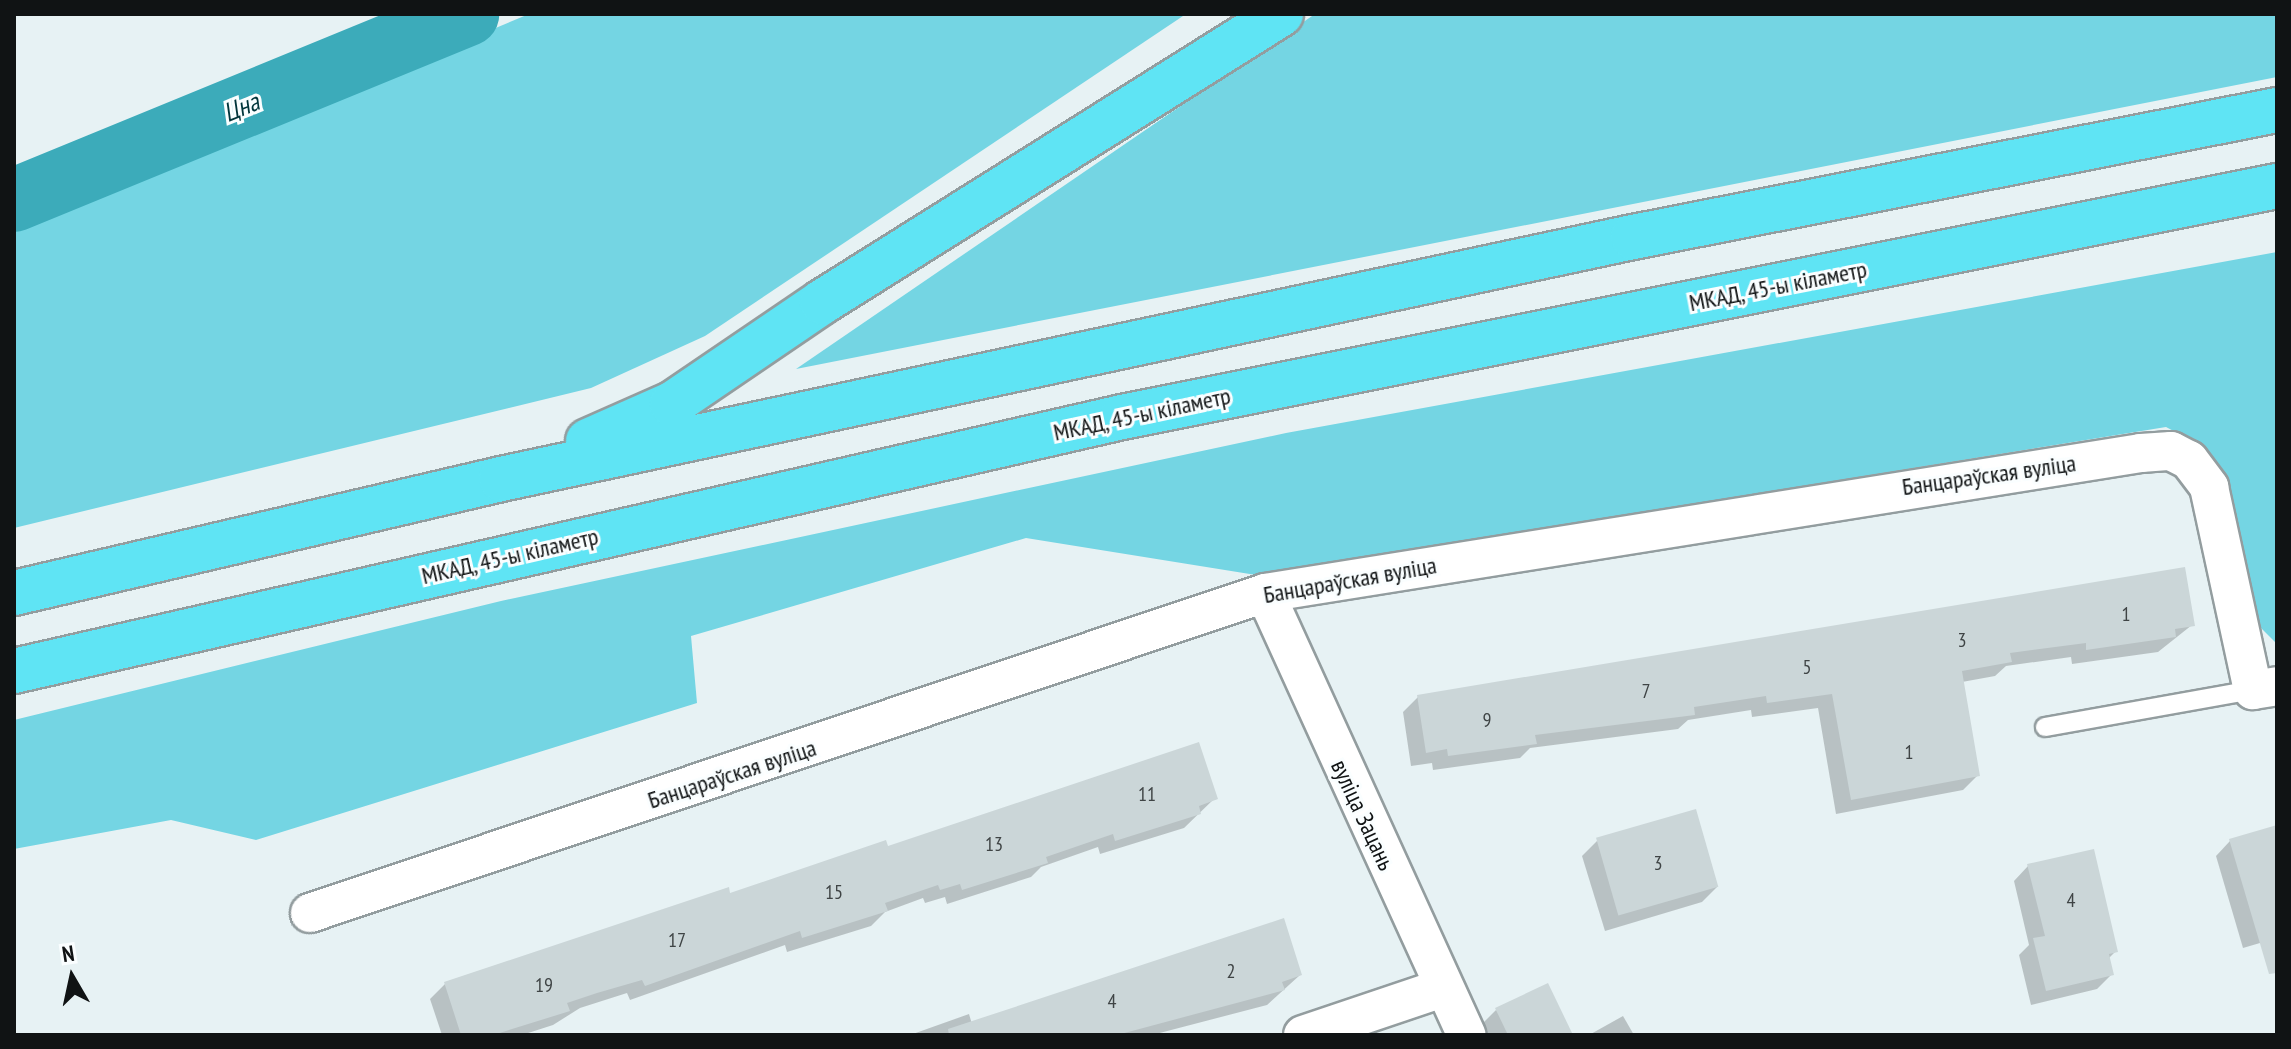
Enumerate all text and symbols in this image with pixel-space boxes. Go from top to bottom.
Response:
water label: Цна [218,86,264,128]
street label: МКАД, 45-ы кіламетр [1686,255,1870,317]
street label: МКАД, 45-ы кіламетр [1050,381,1234,447]
street label: Банцараўская вуліца [1900,449,2078,501]
street label: МКАД, 45-ы кіламетр [418,522,602,590]
street label: Банцараўская вуліца [1261,551,1439,609]
house number: 1 [2122,602,2130,626]
house number: 3 [1958,628,1966,652]
house number: 5 [1803,655,1811,679]
house number: 7 [1642,679,1650,703]
house number: 9 [1483,708,1491,732]
street label: Банцараўская вуліца [644,733,820,815]
house number: 1 [1905,740,1913,764]
street label: вуліца Зацань [1325,755,1401,875]
house number: 11 [1138,782,1156,806]
house number: 13 [985,832,1003,856]
house number: 3 [1654,851,1662,875]
house number: 15 [825,880,843,904]
house number: 4 [2067,888,2075,912]
house number: 17 [668,928,686,952]
north arrow [32,937,112,1017]
text: N [60,939,76,968]
house number: 2 [1227,959,1235,983]
house number: 19 [535,973,553,997]
house number: 4 [1108,989,1116,1013]

